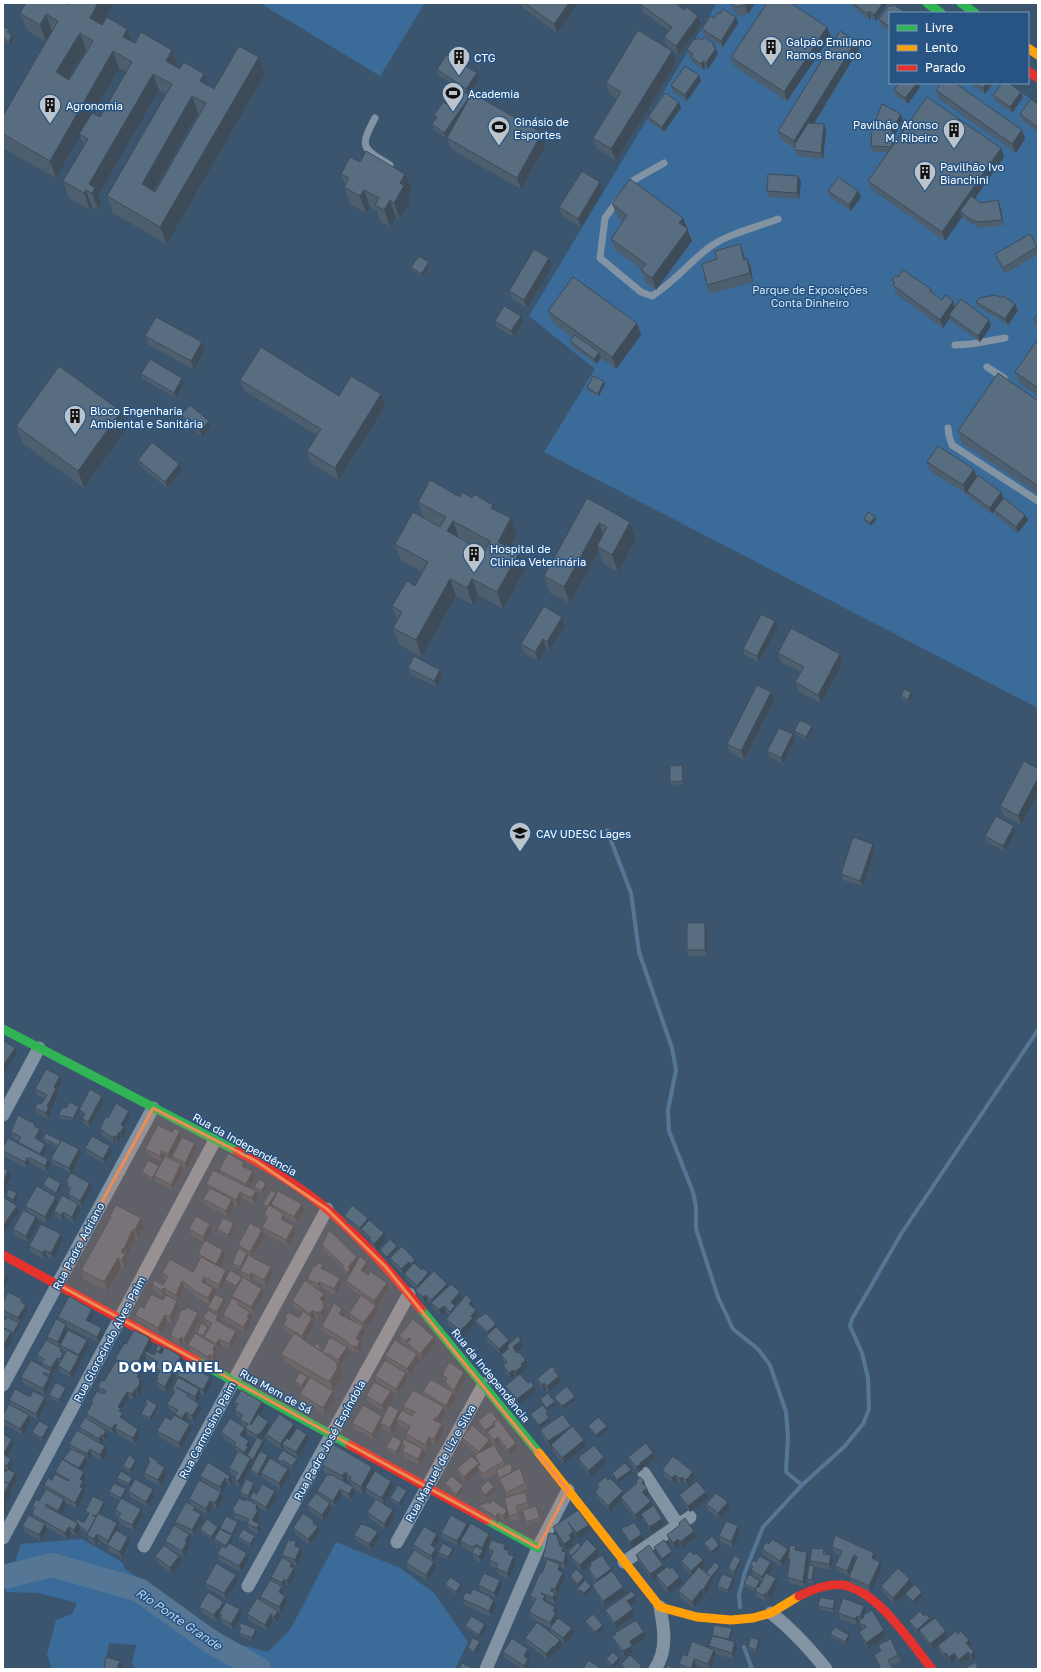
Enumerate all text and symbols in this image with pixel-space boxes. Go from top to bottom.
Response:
legend [889,12,1029,84]
text: Livre [925,20,953,35]
building icon: Galpão Emiliano Ramos Branco [758,34,784,67]
place label: Galpão Emiliano Ramos Branco [786,35,872,61]
text: Lento [925,40,958,55]
building icon: CTG [446,44,472,77]
place label: CTG [474,51,496,64]
text: Parado [925,60,965,75]
sports icon: Academia [440,80,466,113]
place label: Academia [468,87,520,100]
building icon: Agronomia [37,92,63,125]
place label: Agronomia [66,99,123,112]
sports icon: Ginásio de Esportes [486,114,512,147]
place label: Ginásio de Esportes [514,115,569,141]
building icon: Pavilhão Afonso M. Ribeiro [941,117,967,150]
place label: Pavilhão Afonso M. Ribeiro [853,118,938,144]
building icon: Pavilhão Ivo Bianchini [912,159,938,192]
place label: Pavilhão Ivo Bianchini [940,160,1004,186]
park label: Parque de Exposições Conta Dinheiro [752,283,868,309]
building icon: Bloco Engenharia Ambiental e Sanitária [62,403,88,436]
place label: Bloco Engenharia Ambiental e Sanitária [90,404,203,430]
building icon: Hospital de Clinica Veterinária [461,541,487,574]
place label: Hospital de Clinica Veterinária [490,542,586,568]
school or university icon: CAV UDESC Lages [507,820,533,853]
place label: CAV UDESC Lages [536,827,631,840]
street label: Rua da Independência [191,1110,299,1178]
street label: Rua Padre Adriano [49,1200,107,1292]
street label: Rua Glorocindo Alves Paim [70,1274,148,1404]
street label: Rua da Independência [449,1325,533,1425]
district label: DOM DANIEL [119,1357,223,1375]
street label: Rua Mem de Sá [238,1366,314,1416]
street label: Rua Padre José Espíndola [290,1377,368,1503]
street label: Rua Carmosino Paim [176,1379,238,1481]
street label: Rua Manuel de Liz e Silva [402,1402,478,1524]
water label: Rio Ponte Grande [133,1585,226,1654]

